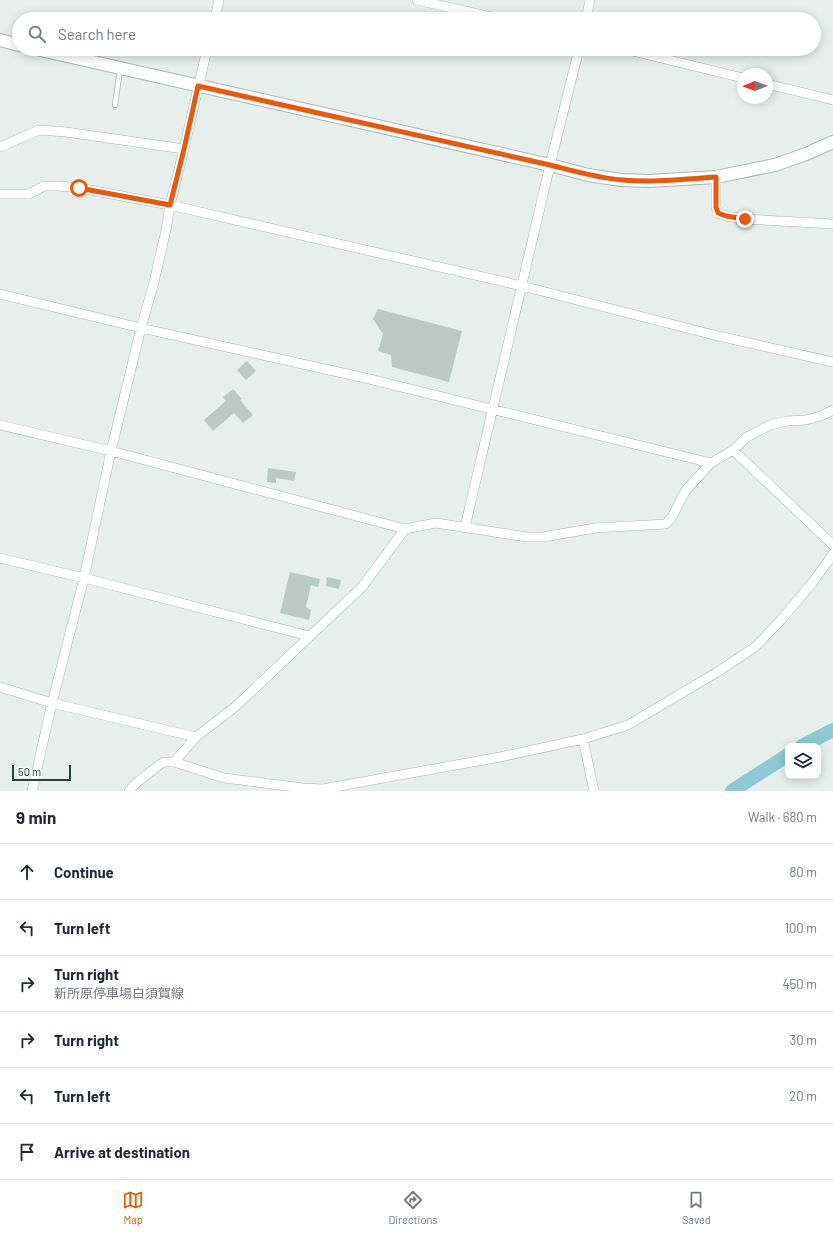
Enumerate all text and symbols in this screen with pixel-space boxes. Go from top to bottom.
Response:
search box [12,12,821,56]
icon: search [26,23,48,45]
text: Search here [58,25,136,43]
north arrow [737,68,773,104]
route start [70,179,88,197]
route end [736,210,754,228]
map controls [785,743,821,779]
button: layers [785,743,821,779]
scale bar [12,763,71,782]
text: 50 m [18,765,41,778]
text: 9 min [16,807,56,827]
text: Walk · 680 m [748,809,817,825]
icon: ahead [16,861,38,883]
text: Continue [54,863,114,881]
text: 80 m [790,864,817,880]
icon: left [16,917,38,939]
text: Turn left [54,919,110,937]
text: 100 m [784,920,817,936]
text: Turn right [54,965,119,983]
icon: right [16,973,38,995]
text: 450 m [782,976,817,992]
text: 新所原停車場白須賀線 [54,985,184,1001]
icon: right [16,1029,38,1051]
text: Turn right [54,1031,119,1049]
text: 30 m [790,1032,817,1048]
icon: left [16,1085,38,1107]
text: Turn left [54,1087,110,1105]
text: 20 m [789,1088,817,1104]
icon: arrive [16,1141,38,1163]
text: Arrive at destination [54,1143,190,1161]
tab: Map [122,1189,144,1226]
tab: Directions [388,1189,438,1226]
tab: Saved [682,1189,711,1226]

